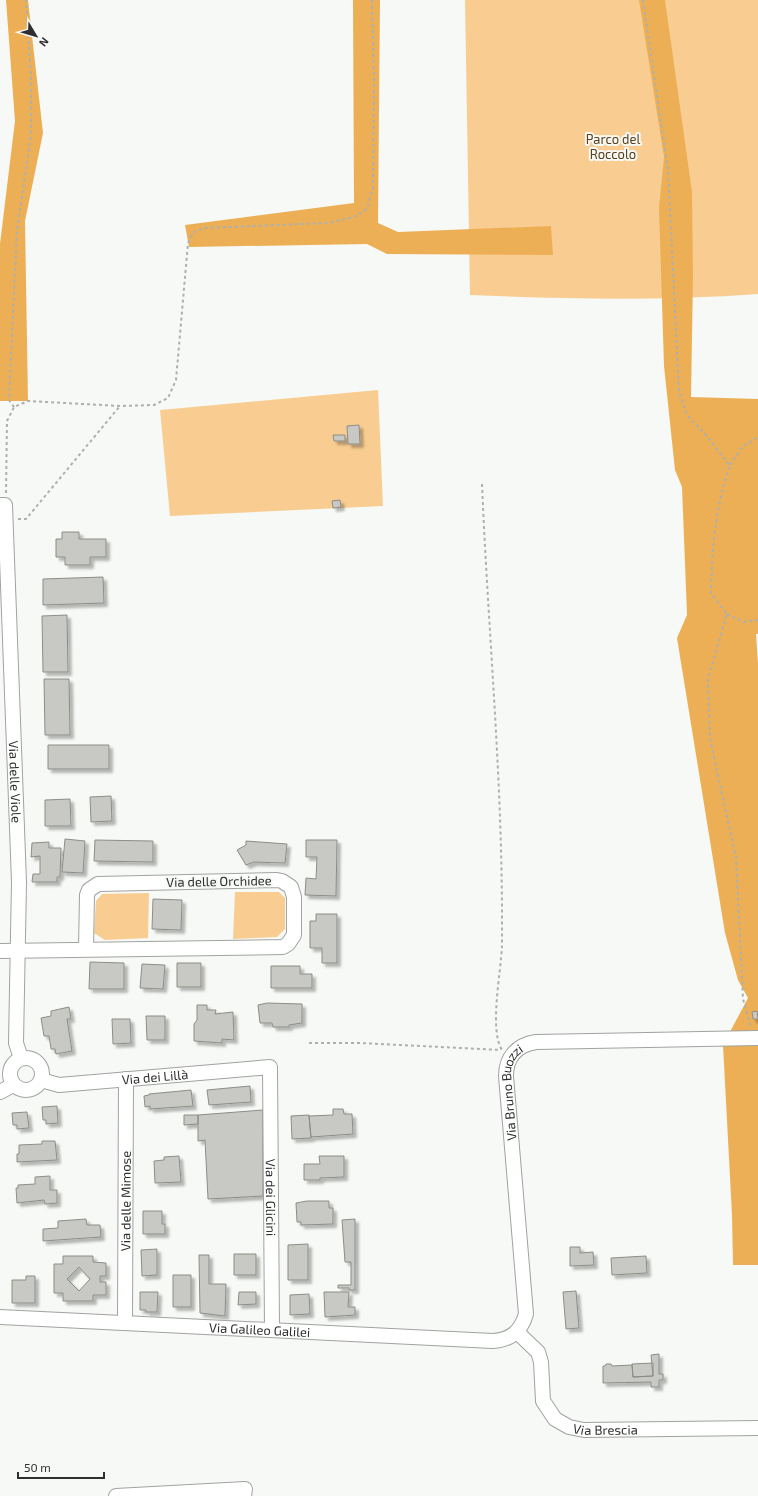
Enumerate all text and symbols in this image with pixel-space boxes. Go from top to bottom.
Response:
north arrow [16,16,56,56]
text: N [37,35,52,50]
park label: Parco del Roccolo [586,131,640,162]
street label: Via delle Viole [6,740,25,823]
street label: Via delle Orchidee [166,872,272,890]
street label: Via Bruno Buozzi [498,1040,525,1141]
street label: Via dei Lillà [121,1066,189,1088]
street label: Via delle Mimose [117,1151,134,1251]
street label: Via dei Glicini [263,1159,279,1236]
street label: Via Galileo Galilei [209,1319,311,1340]
street label: Via Brescia [572,1420,638,1438]
scale bar [18,1454,104,1480]
text: 50 m [24,1460,51,1474]

